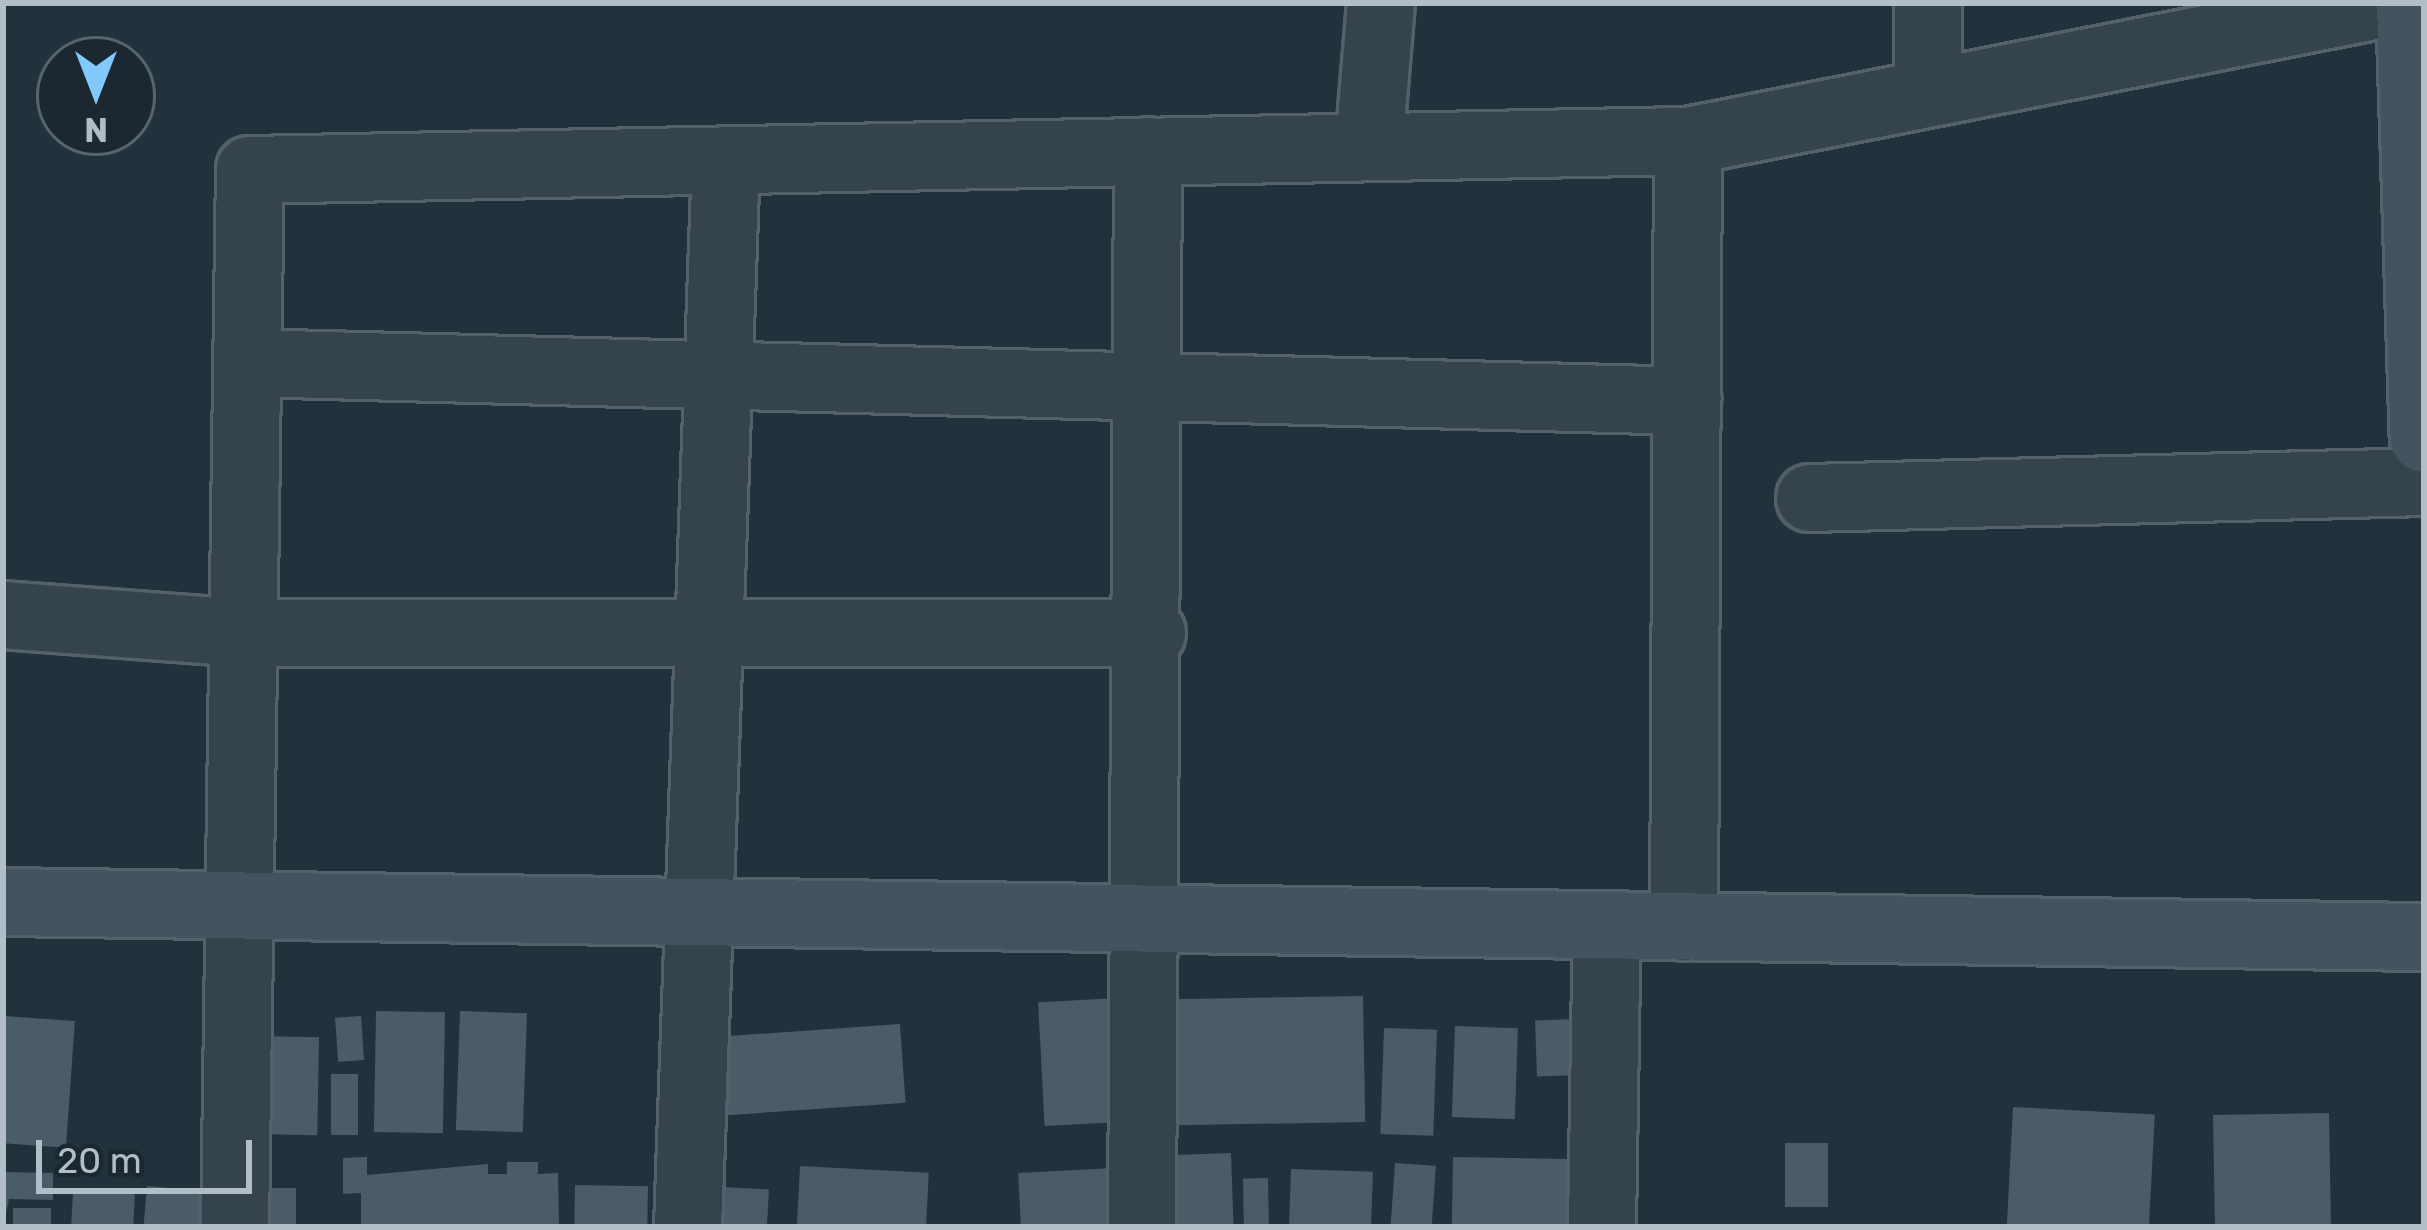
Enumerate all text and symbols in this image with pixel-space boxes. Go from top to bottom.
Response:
north arrow [36,36,156,156]
text: N [84,110,108,149]
scale bar [42,1116,258,1190]
text: 20 m [57,1139,142,1182]

